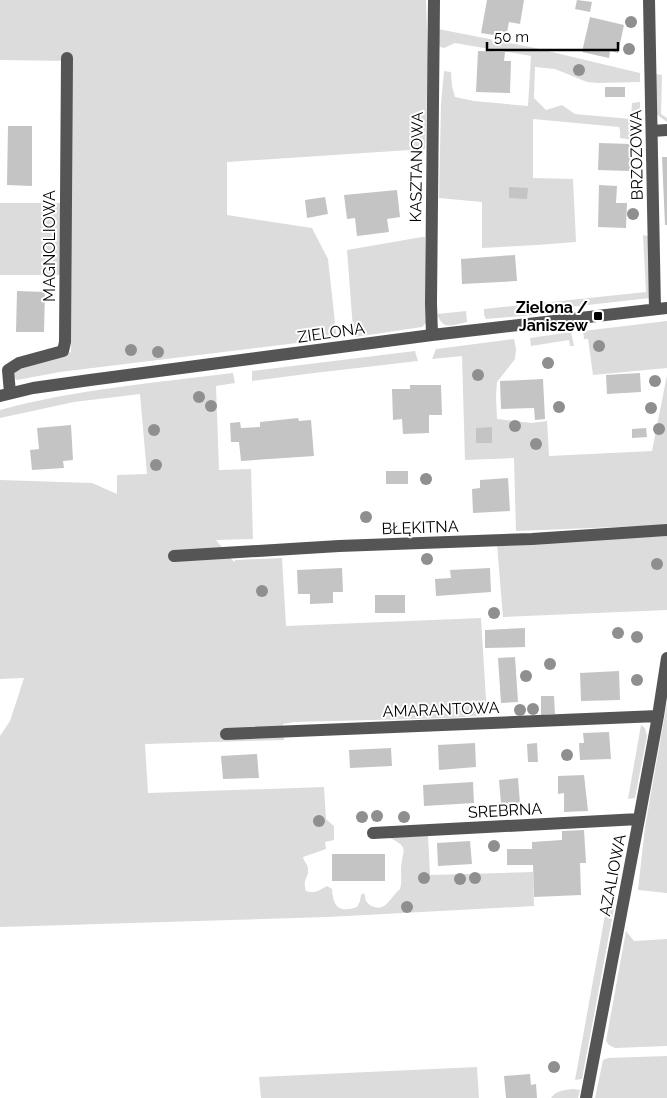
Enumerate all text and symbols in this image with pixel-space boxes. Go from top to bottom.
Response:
scale bar [487,20,618,52]
text: 50 m [494,28,529,46]
street label: BRZOZOWA [626,109,647,200]
street label: KASZTANOWA [406,111,427,223]
street label: MAGNOLIOWA [40,190,59,302]
place label: Zielona / Janiszew [516,298,589,335]
marker: Zielona / Janiszew [592,310,604,322]
street label: ZIELONA [296,318,366,347]
street label: BŁĘKITNA [381,517,459,538]
street label: AMARANTOWA [382,698,500,721]
street label: SREBRNA [467,799,543,822]
street label: AZALIOWA [595,832,630,918]

